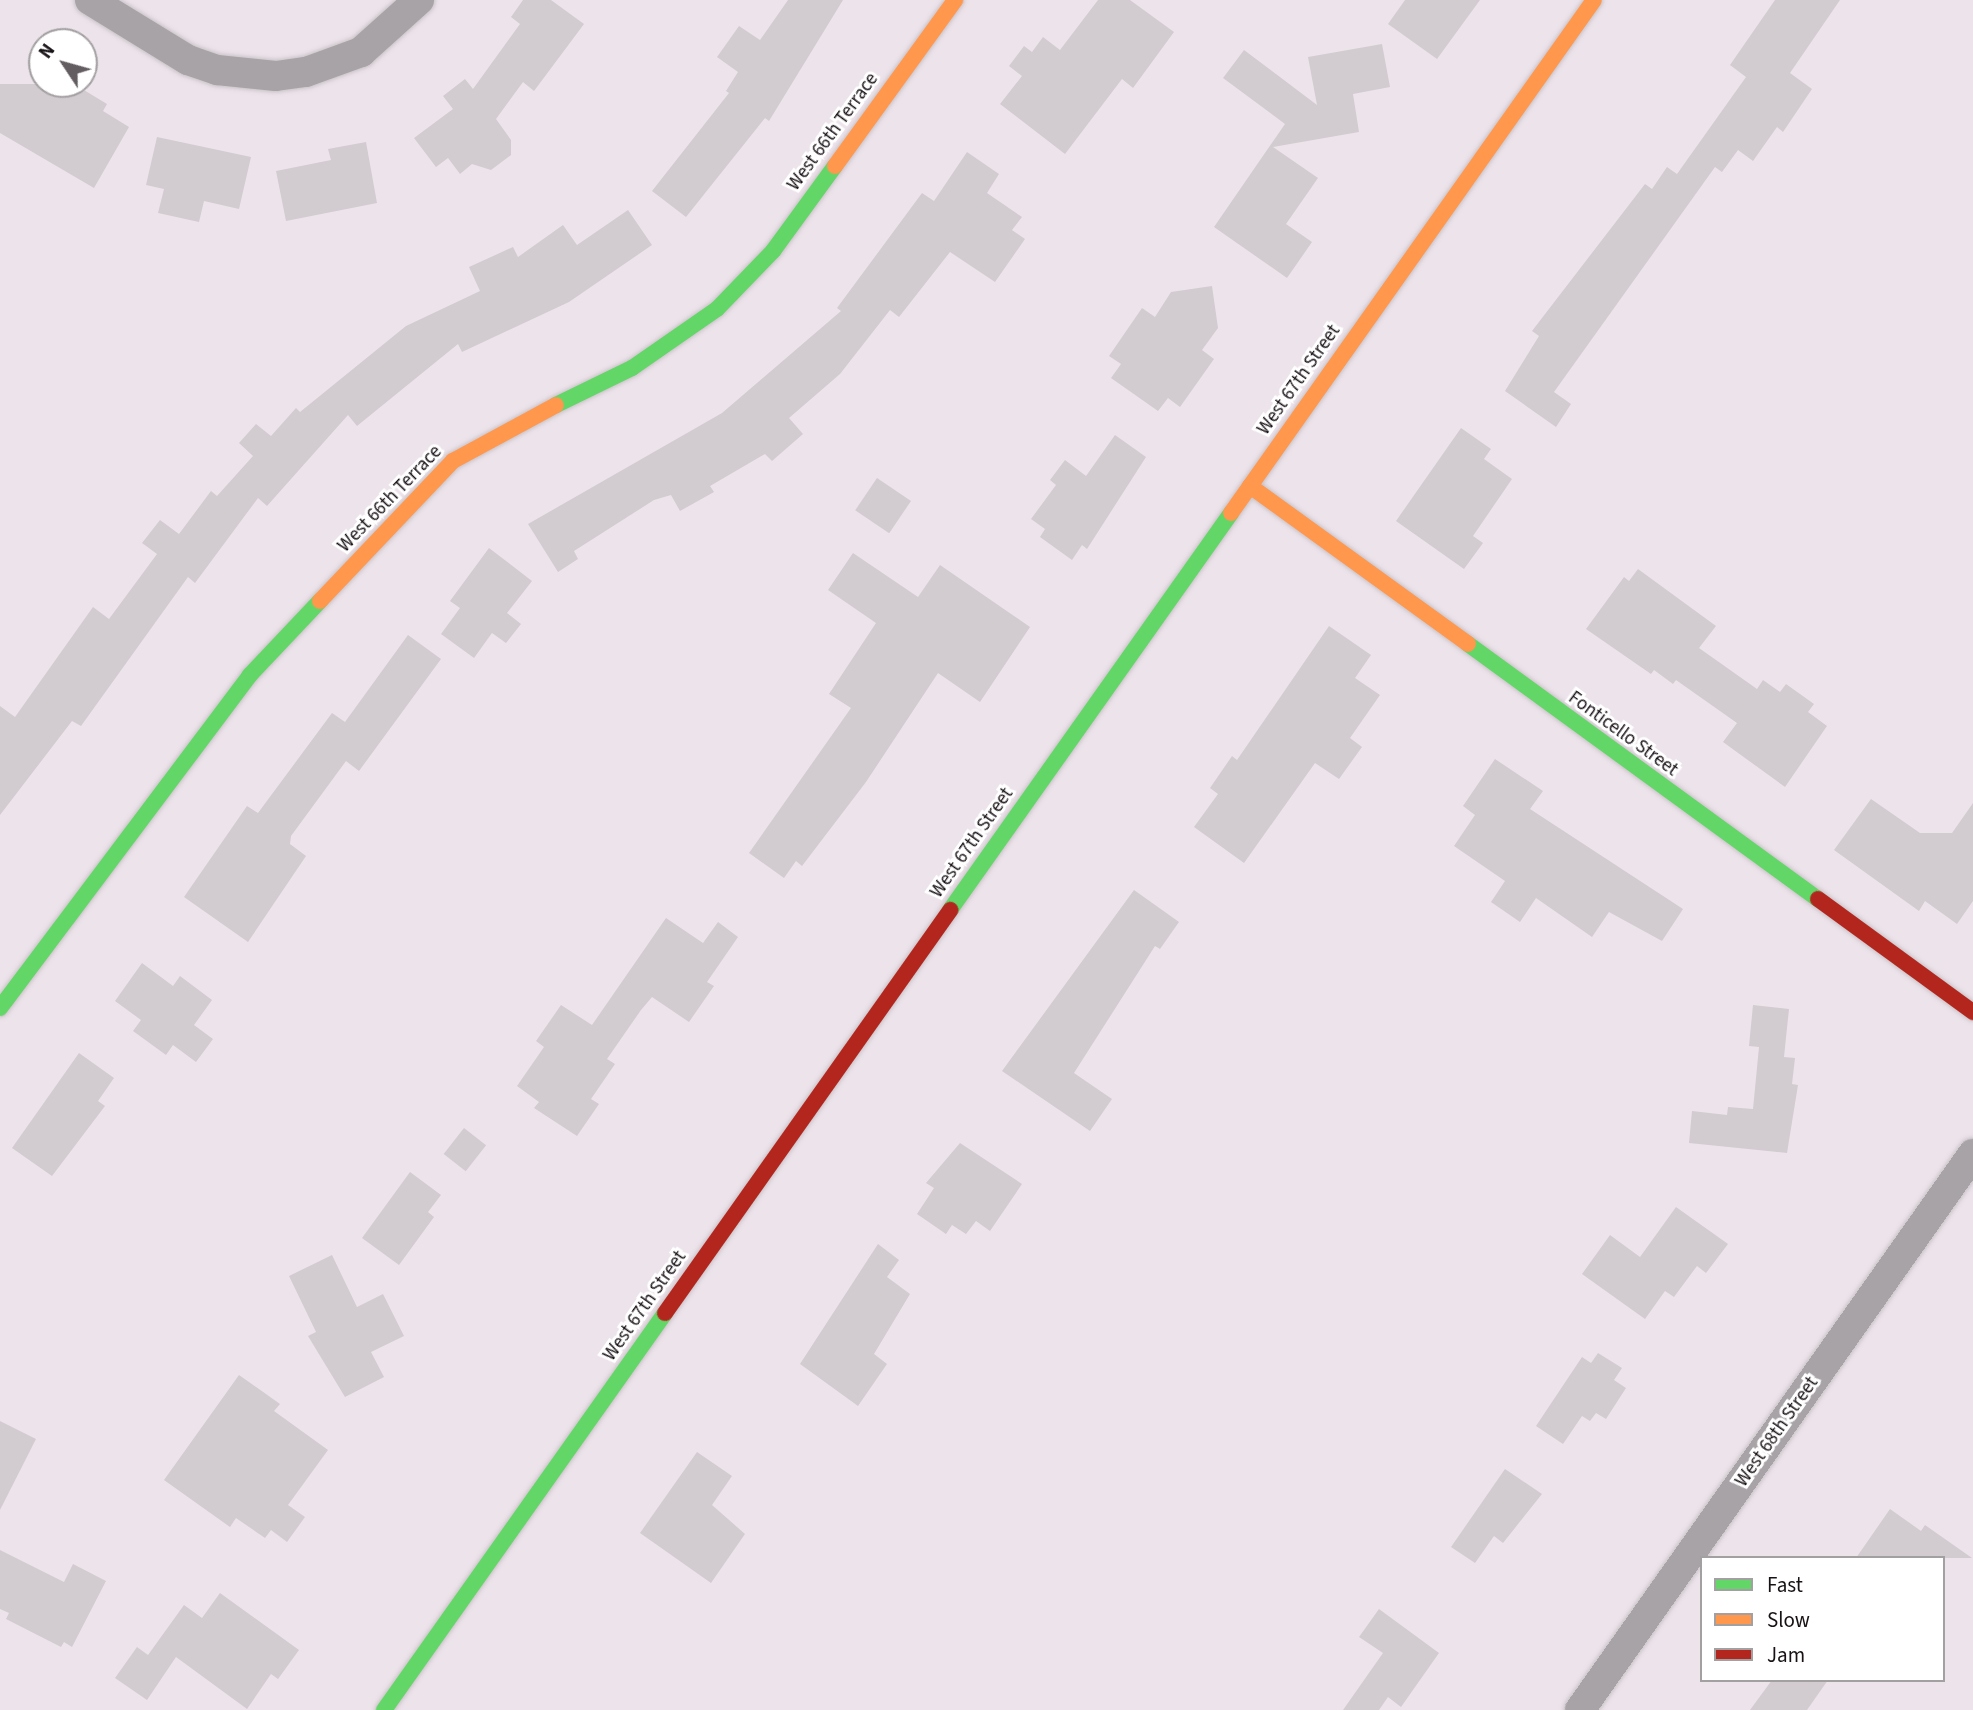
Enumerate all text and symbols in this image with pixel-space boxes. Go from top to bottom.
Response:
north arrow [28,28,98,98]
text: N [33,38,62,65]
street label: West 66th Terrace [783,69,883,195]
street label: West 67th Street [1253,321,1345,439]
street label: West 66th Terrace [333,441,447,557]
street label: Fonticello Street [1564,687,1682,781]
street label: West 67th Street [926,784,1018,902]
street label: West 67th Street [599,1247,691,1365]
street label: West 68th Street [1731,1373,1823,1491]
legend [1700,1556,1945,1682]
text: Fast [1767,1570,1803,1600]
text: Slow [1767,1605,1810,1635]
text: Jam [1767,1640,1805,1670]

